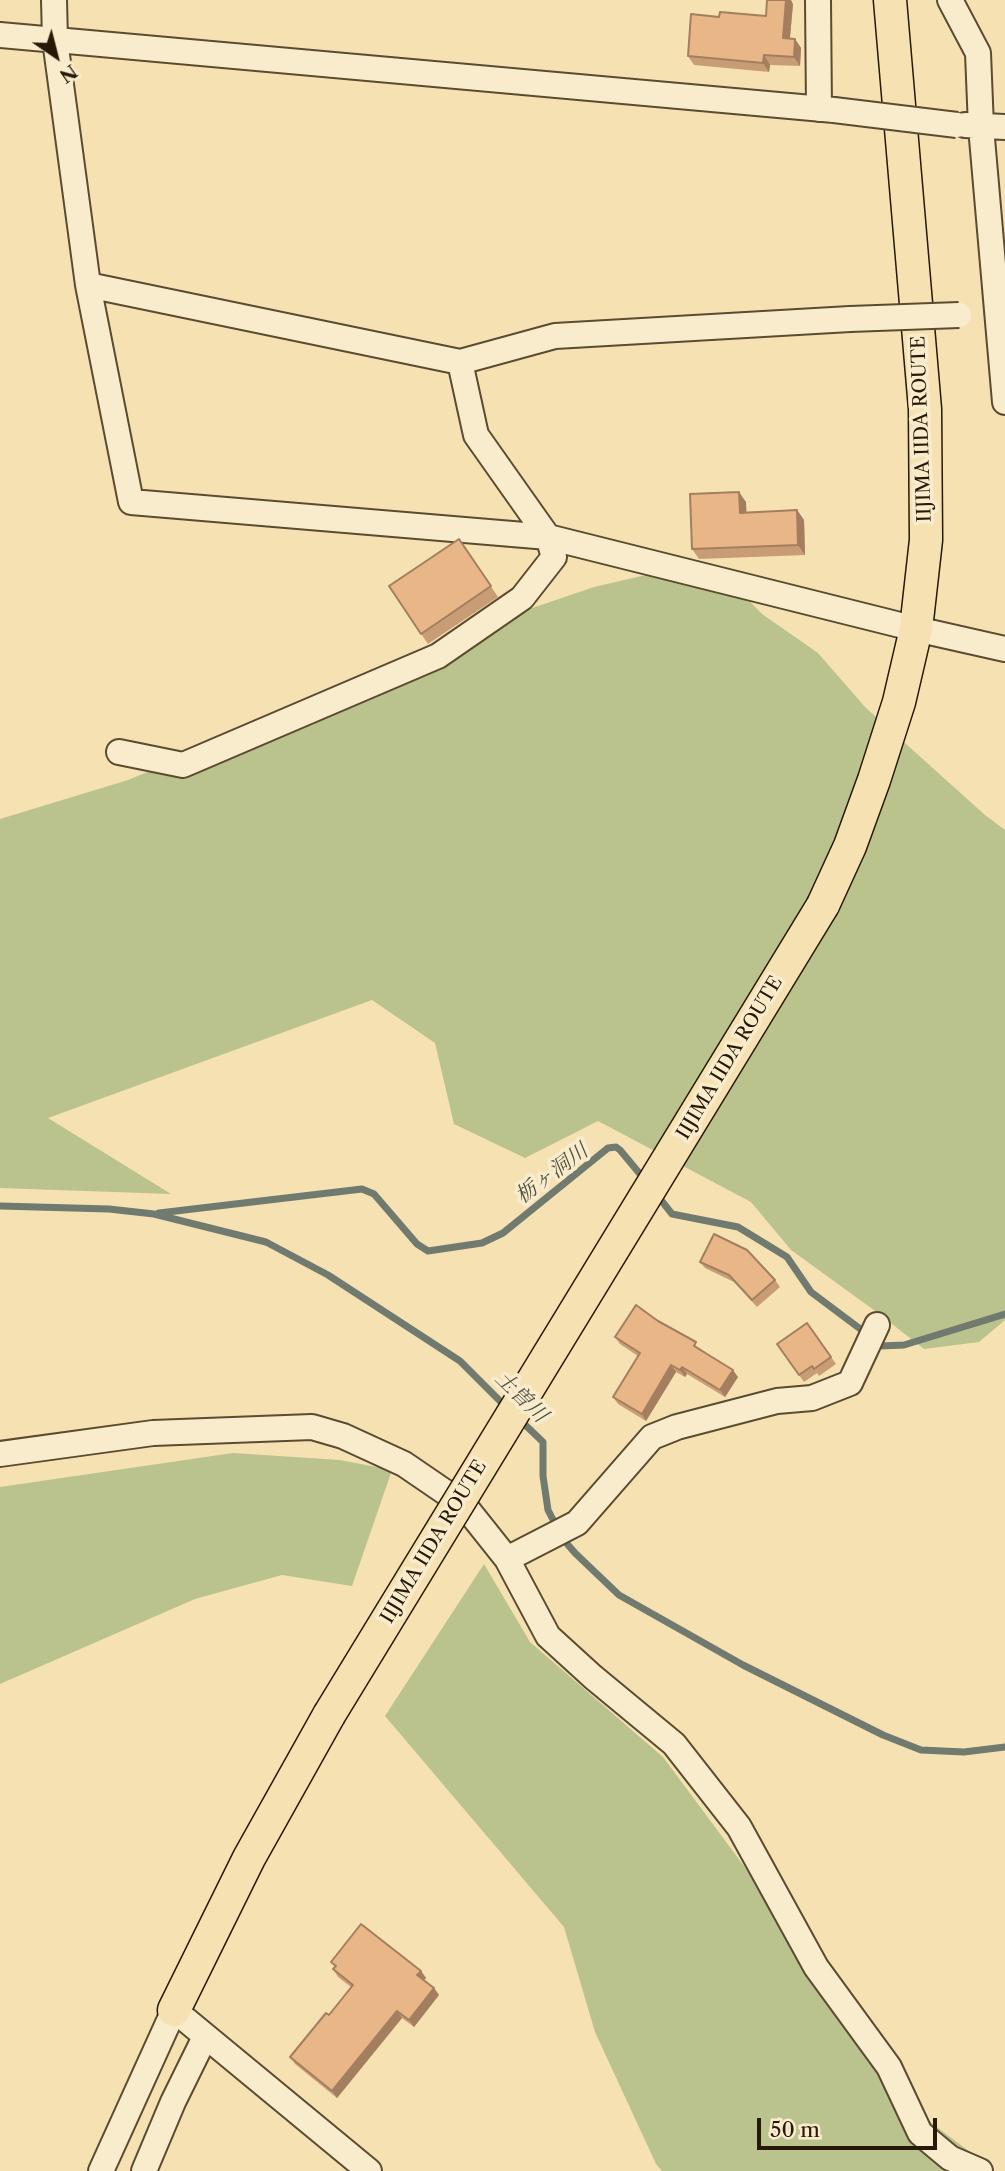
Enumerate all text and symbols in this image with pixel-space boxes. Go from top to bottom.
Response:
north arrow [21,21,91,91]
text: N [55,59,82,88]
street label: IIJIMA IIDA ROUTE [907,336,937,522]
street label: IIJIMA IIDA ROUTE [672,972,788,1144]
water label: 栃ヶ洞川 [511,1139,593,1209]
water label: 土曽川 [490,1366,552,1428]
street label: IIJIMA IIDA ROUTE [376,1456,492,1628]
scale bar [760,2104,940,2148]
text: 50 m [770,2117,820,2142]

